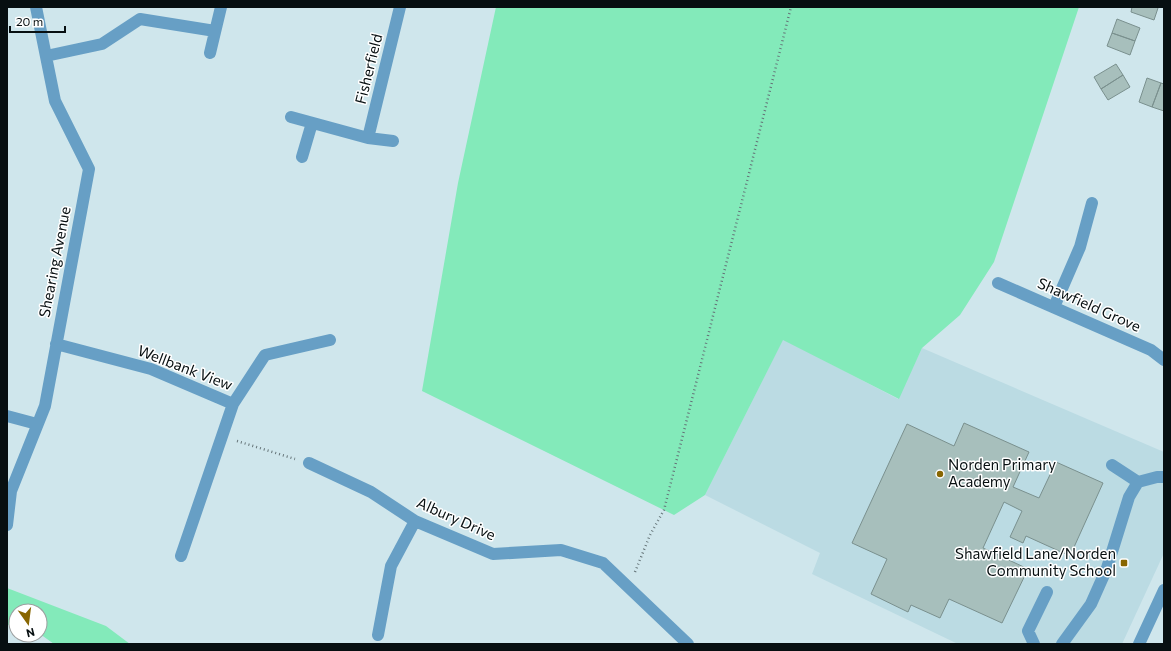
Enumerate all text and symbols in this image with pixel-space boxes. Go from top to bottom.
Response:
scale bar [10,8,65,34]
text: 20 m [16,14,43,28]
street label: Fisherfield [351,32,385,106]
street label: Shearing Avenue [34,205,74,319]
street label: Shawfield Grove [1035,273,1144,335]
street label: Wellbank View [135,341,235,393]
place label: Norden Primary Academy [948,455,1056,490]
marker: Norden Primary Academy [935,469,945,479]
street label: Albury Drive [414,493,499,543]
place label: Shawfield Lane/Norden Community School [955,544,1116,579]
marker: Shawfield Lane/Norden Community School [1119,558,1129,568]
north arrow [8,603,48,643]
text: N [25,626,36,640]

